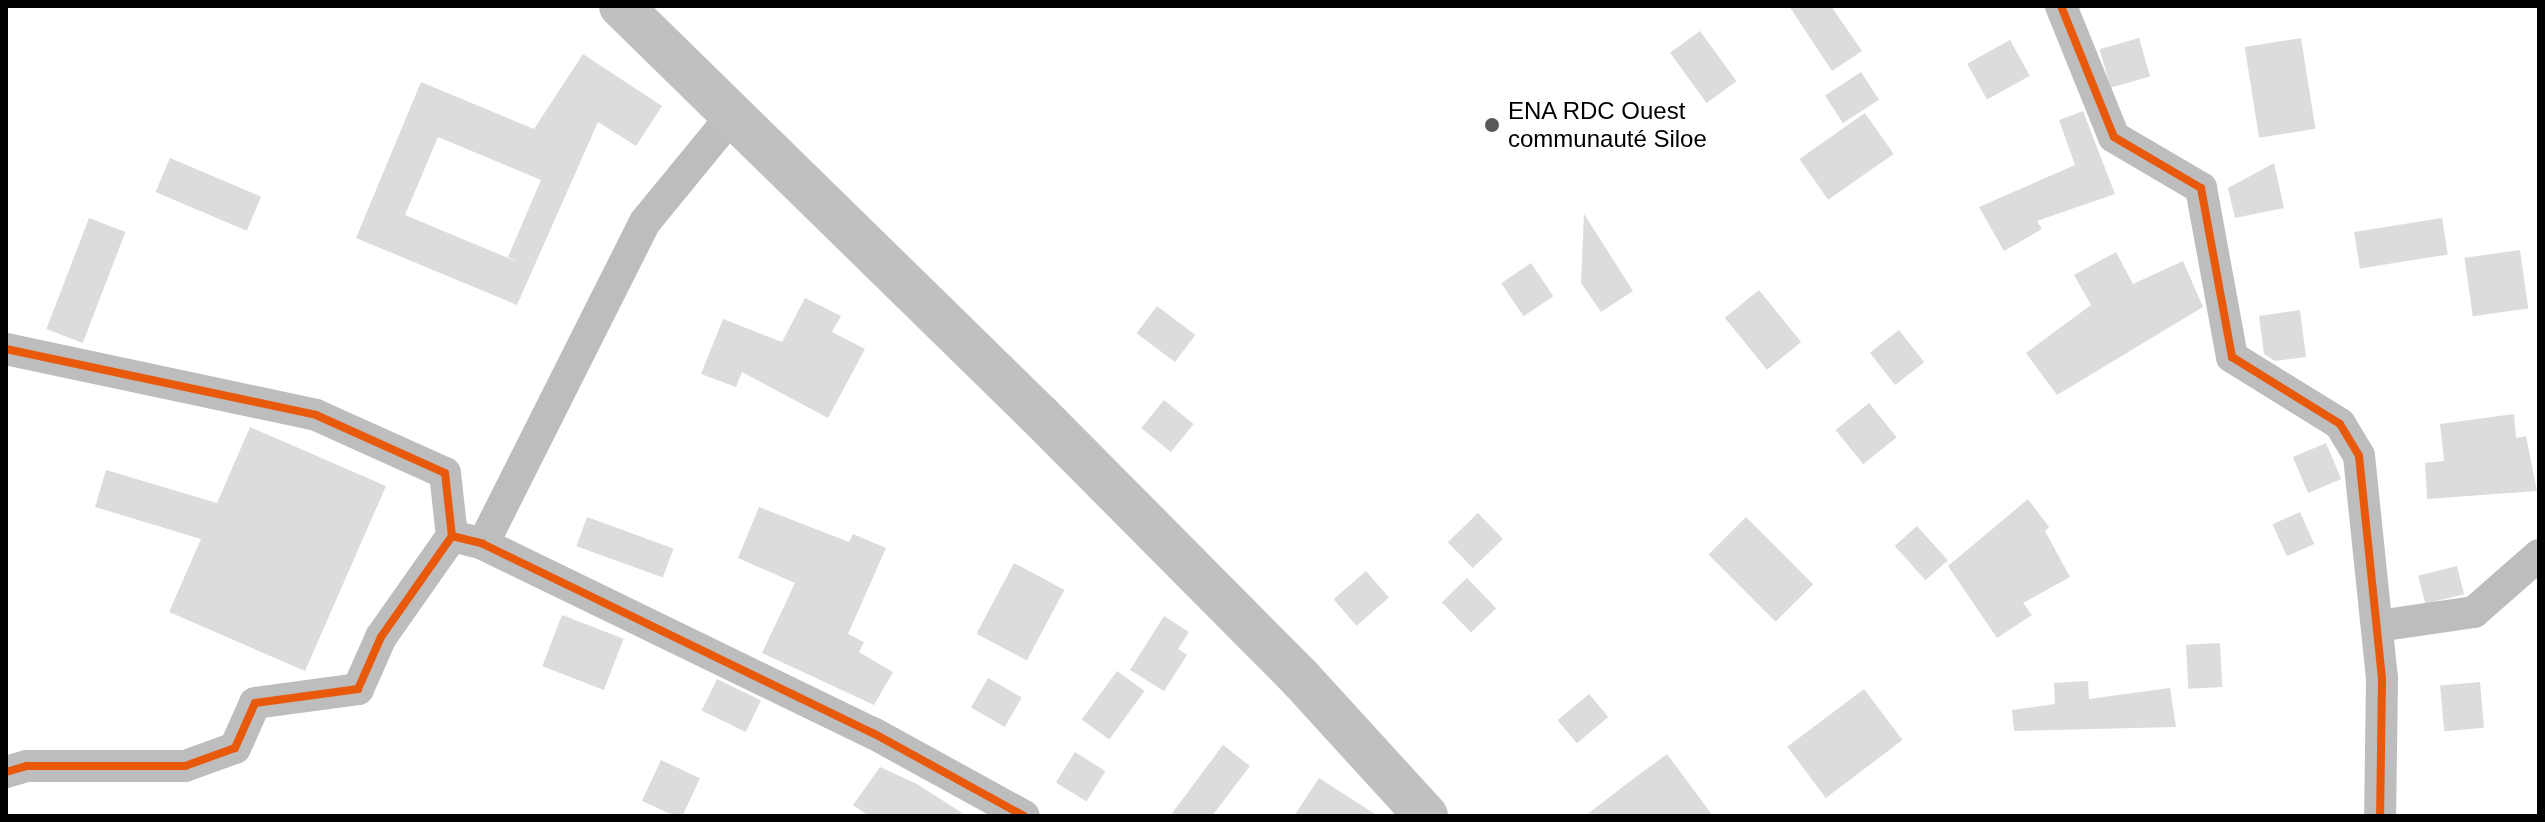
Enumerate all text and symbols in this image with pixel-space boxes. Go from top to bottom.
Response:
place label: ENA RDC Ouest communauté Siloe [1508,97,1707,153]
marker: ENA RDC Ouest communauté Siloe [1483,116,1501,134]

